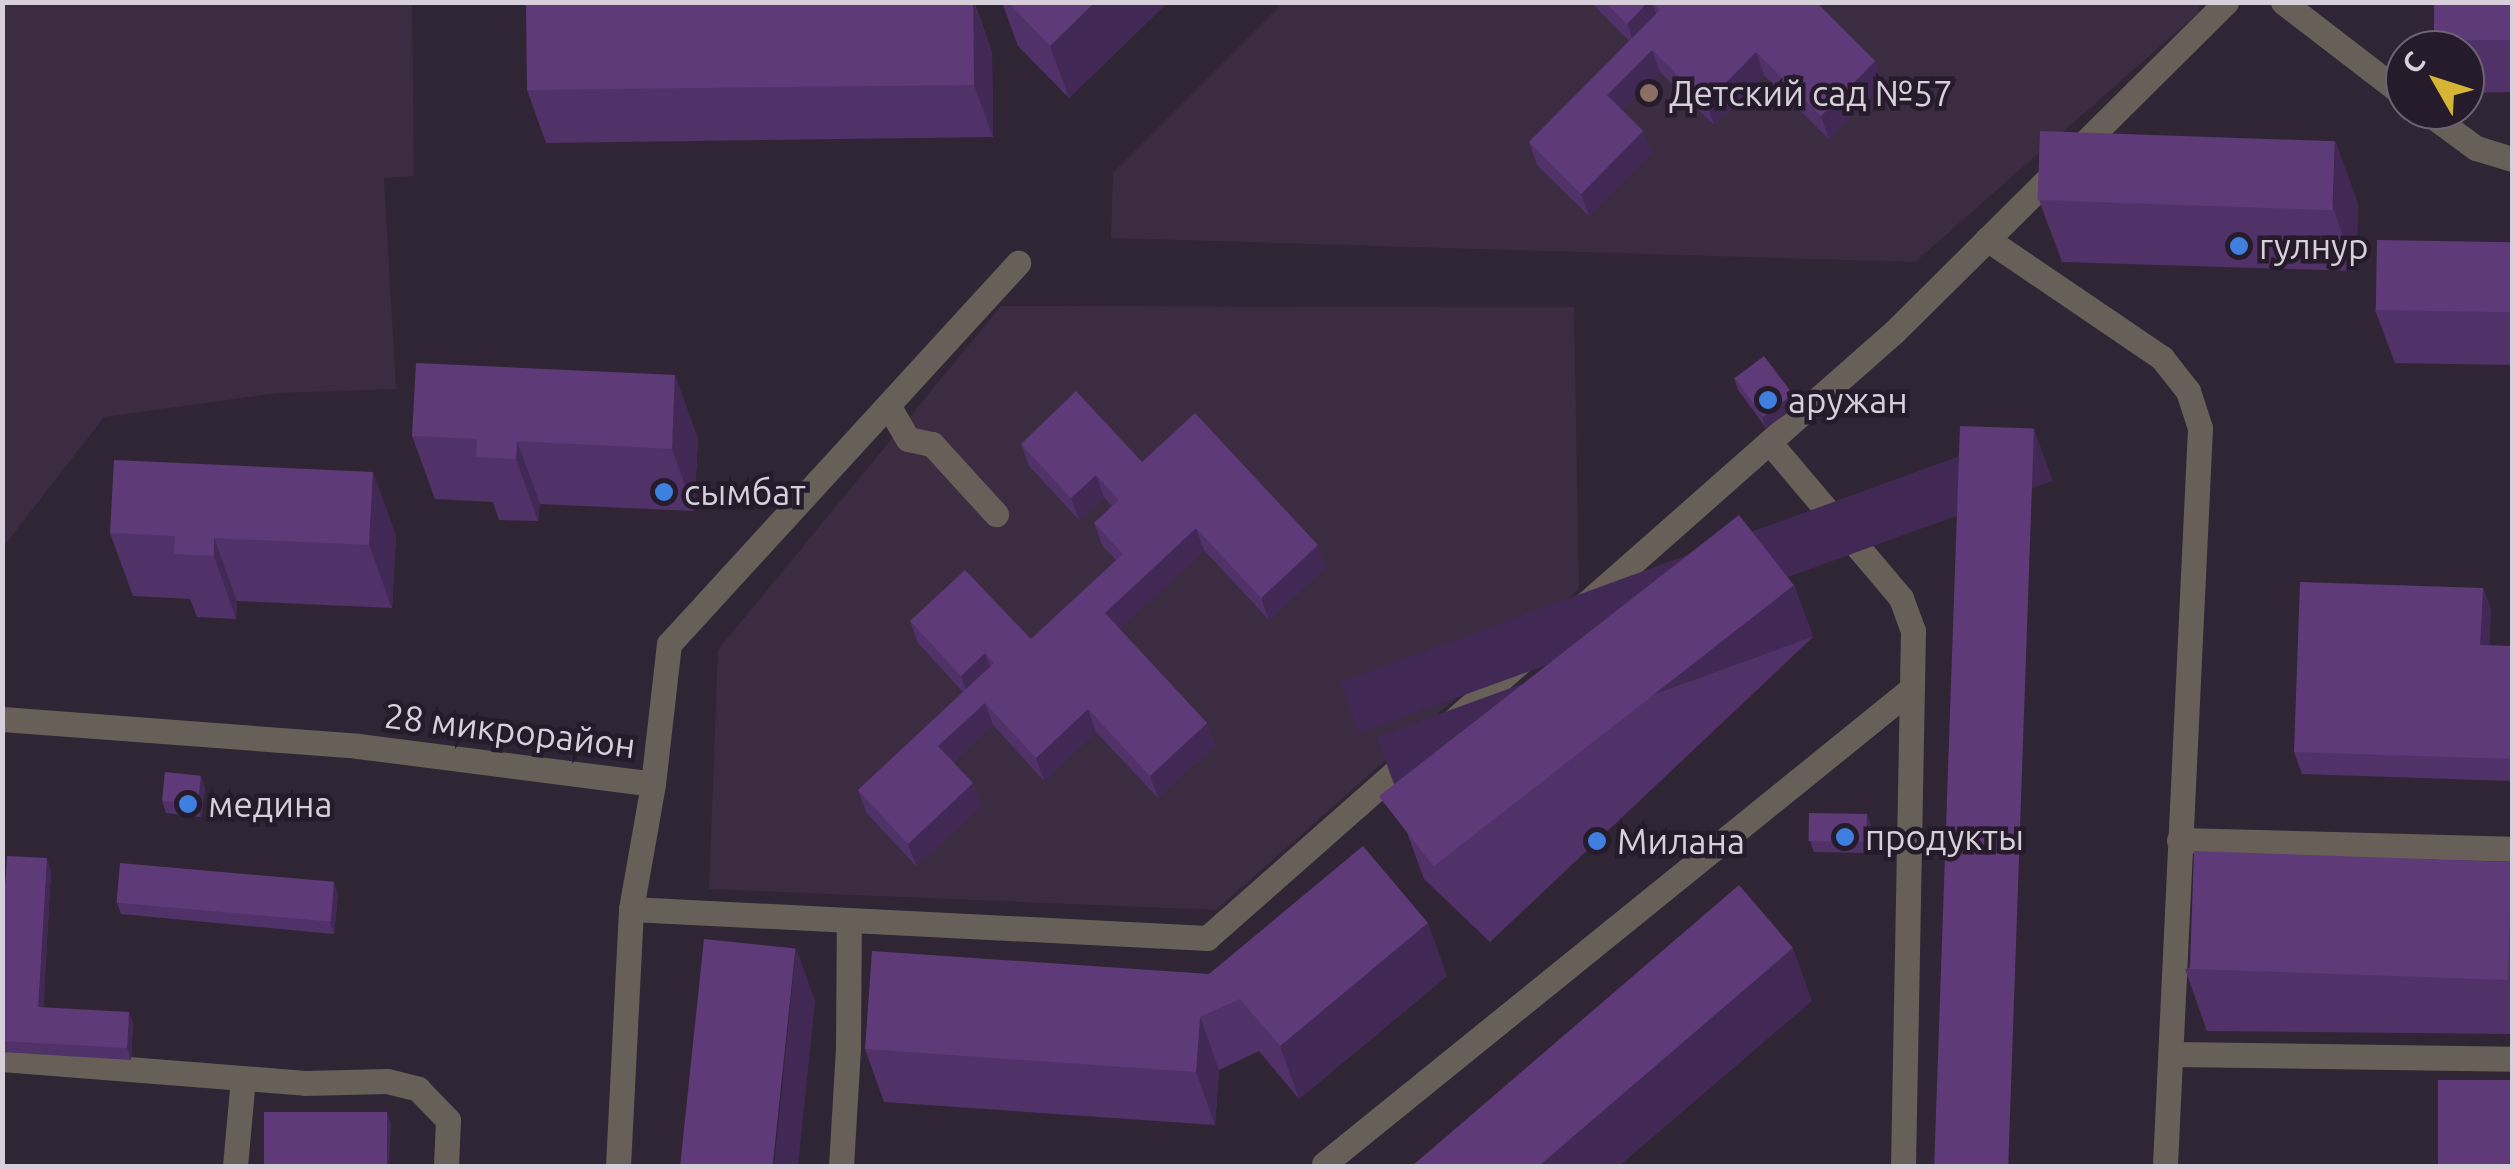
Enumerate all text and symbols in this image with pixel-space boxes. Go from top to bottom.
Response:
north arrow [2385,30,2485,130]
text: С [2395,45,2431,79]
place label: Детский сад №57 [1669,72,1953,114]
marker: Детский сад №57 [1638,82,1660,104]
place label: гулнур [2259,225,2368,267]
marker: гулнур [2228,235,2250,257]
place label: аружан [1788,379,1908,421]
marker: аружан [1757,389,1779,411]
place label: сымбат [684,471,806,513]
marker: сымбат [653,481,675,503]
street label: 28 микрорайон [382,694,638,766]
place label: медина [208,783,332,825]
marker: медина [177,793,199,815]
place label: продукты [1865,816,2024,858]
place label: Милана [1617,820,1745,862]
marker: продукты [1834,826,1856,848]
marker: Милана [1586,830,1608,852]

